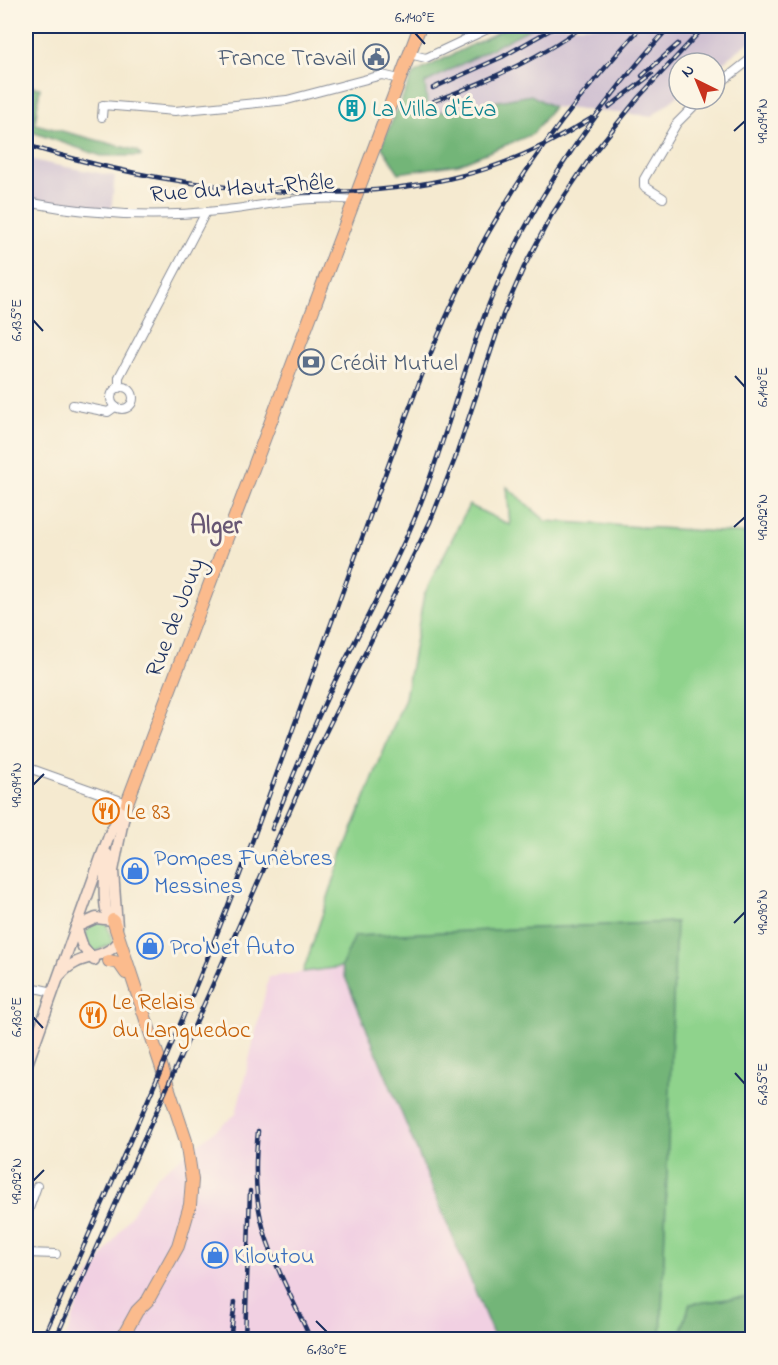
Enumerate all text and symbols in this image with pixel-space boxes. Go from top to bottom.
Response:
text: 6.140°E [395,7,435,29]
place label: France Travail [217,42,356,77]
public building icon: France Travail [361,42,391,72]
north arrow [667,51,727,111]
text: N [676,59,700,84]
building icon: La Villa d'Éva [337,93,367,123]
place label: La Villa d'Éva [372,93,496,128]
text: 49.094°N [752,98,774,144]
street label: Rue du Haut-Rhêle [149,166,336,213]
text: 6.135°E [6,299,28,341]
bank icon: Crédit Mutuel [296,347,326,377]
place label: Crédit Mutuel [330,347,458,382]
text: 6.140°E [752,367,774,407]
text: 49.092°N [752,494,774,540]
district label: Alger [190,508,243,547]
street label: Rue de Jouy [138,553,216,683]
text: 49.094°N [6,762,28,808]
restaurant icon: Le 83 [91,796,121,826]
place label: Le 83 [126,796,171,831]
place label: Pompes Funèbres Messines [154,842,333,905]
shop icon: Pompes Funèbres Messines [120,856,150,886]
text: 49.090°N [752,889,774,935]
shop icon: Pro'Net Auto [135,931,165,961]
place label: Pro'Net Auto [170,931,295,966]
place label: Le Relais du Languedoc [112,986,251,1049]
text: 6.130°E [6,997,28,1037]
restaurant icon: Le Relais du Languedoc [78,1000,108,1030]
text: 6.135°E [752,1063,774,1105]
text: 49.092°N [6,1158,28,1204]
shop icon: Kiloutou [200,1240,230,1270]
place label: Kiloutou [234,1240,314,1275]
text: 6.130°E [307,1339,347,1361]

